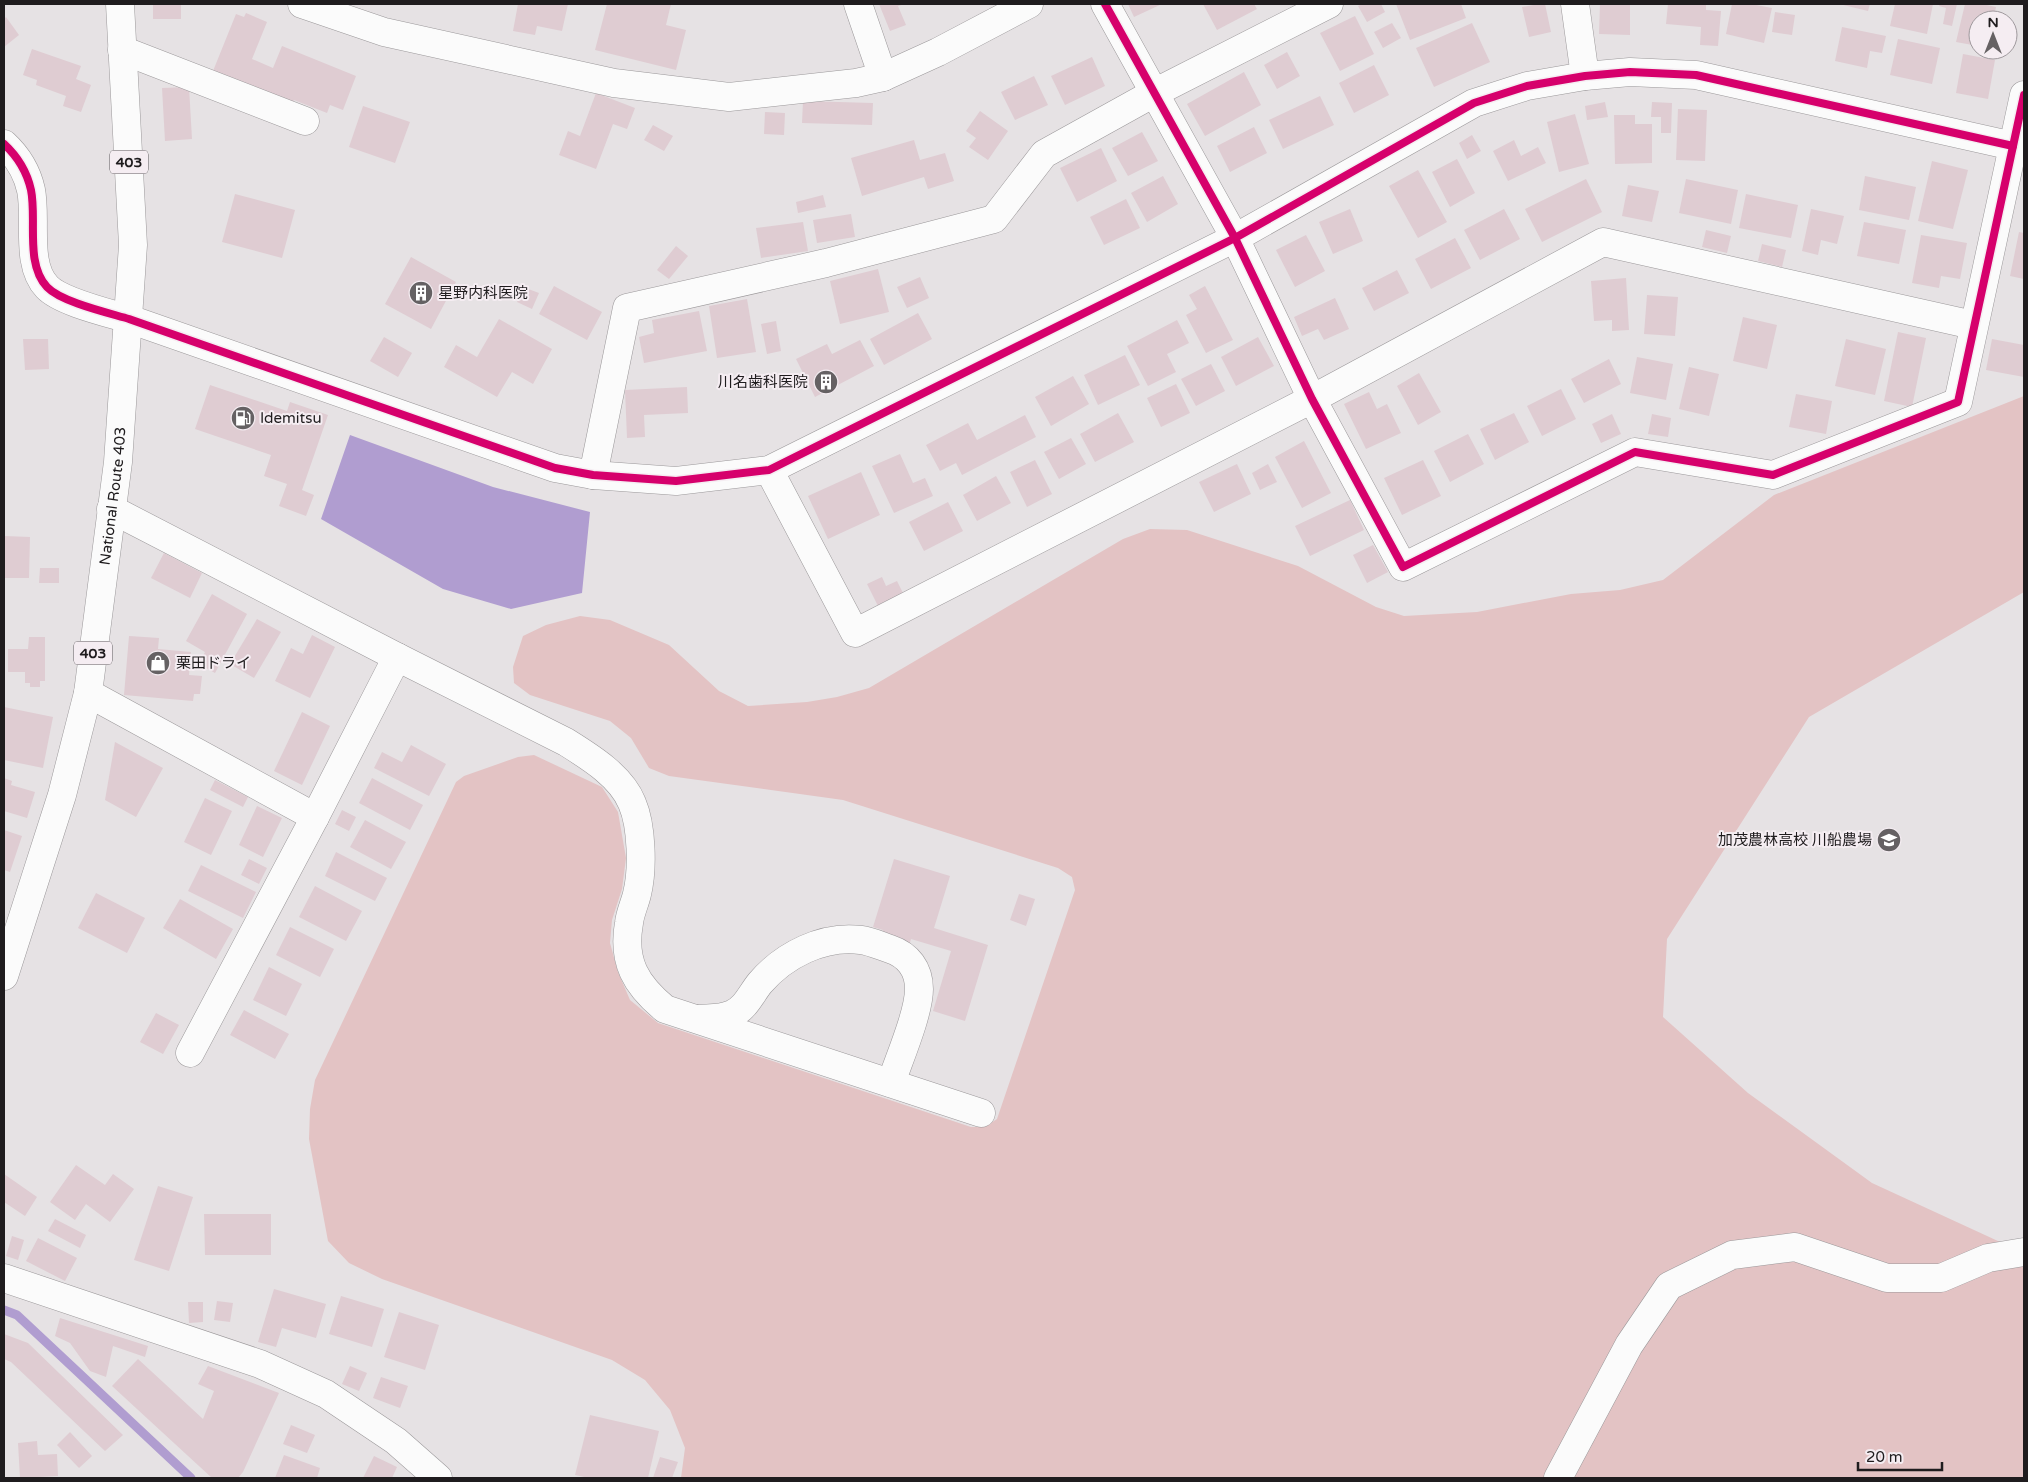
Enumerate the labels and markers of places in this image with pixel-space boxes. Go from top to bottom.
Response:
building icon: 星野内科医院 [408,280,434,306]
place label: 星野内科医院 [438,284,528,302]
building icon: 川名歯科医院 [813,369,839,395]
place label: 川名歯科医院 [718,373,808,391]
fuel station icon: Idemitsu [230,405,256,431]
place label: Idemitsu [260,409,322,427]
shop icon: 栗田ドライ [145,650,171,676]
place label: 栗田ドライ [176,654,251,672]
school or university icon: 加茂農林高校 川船農場 [1876,827,1902,853]
place label: 加茂農林高校 川船農場 [1718,831,1872,849]

